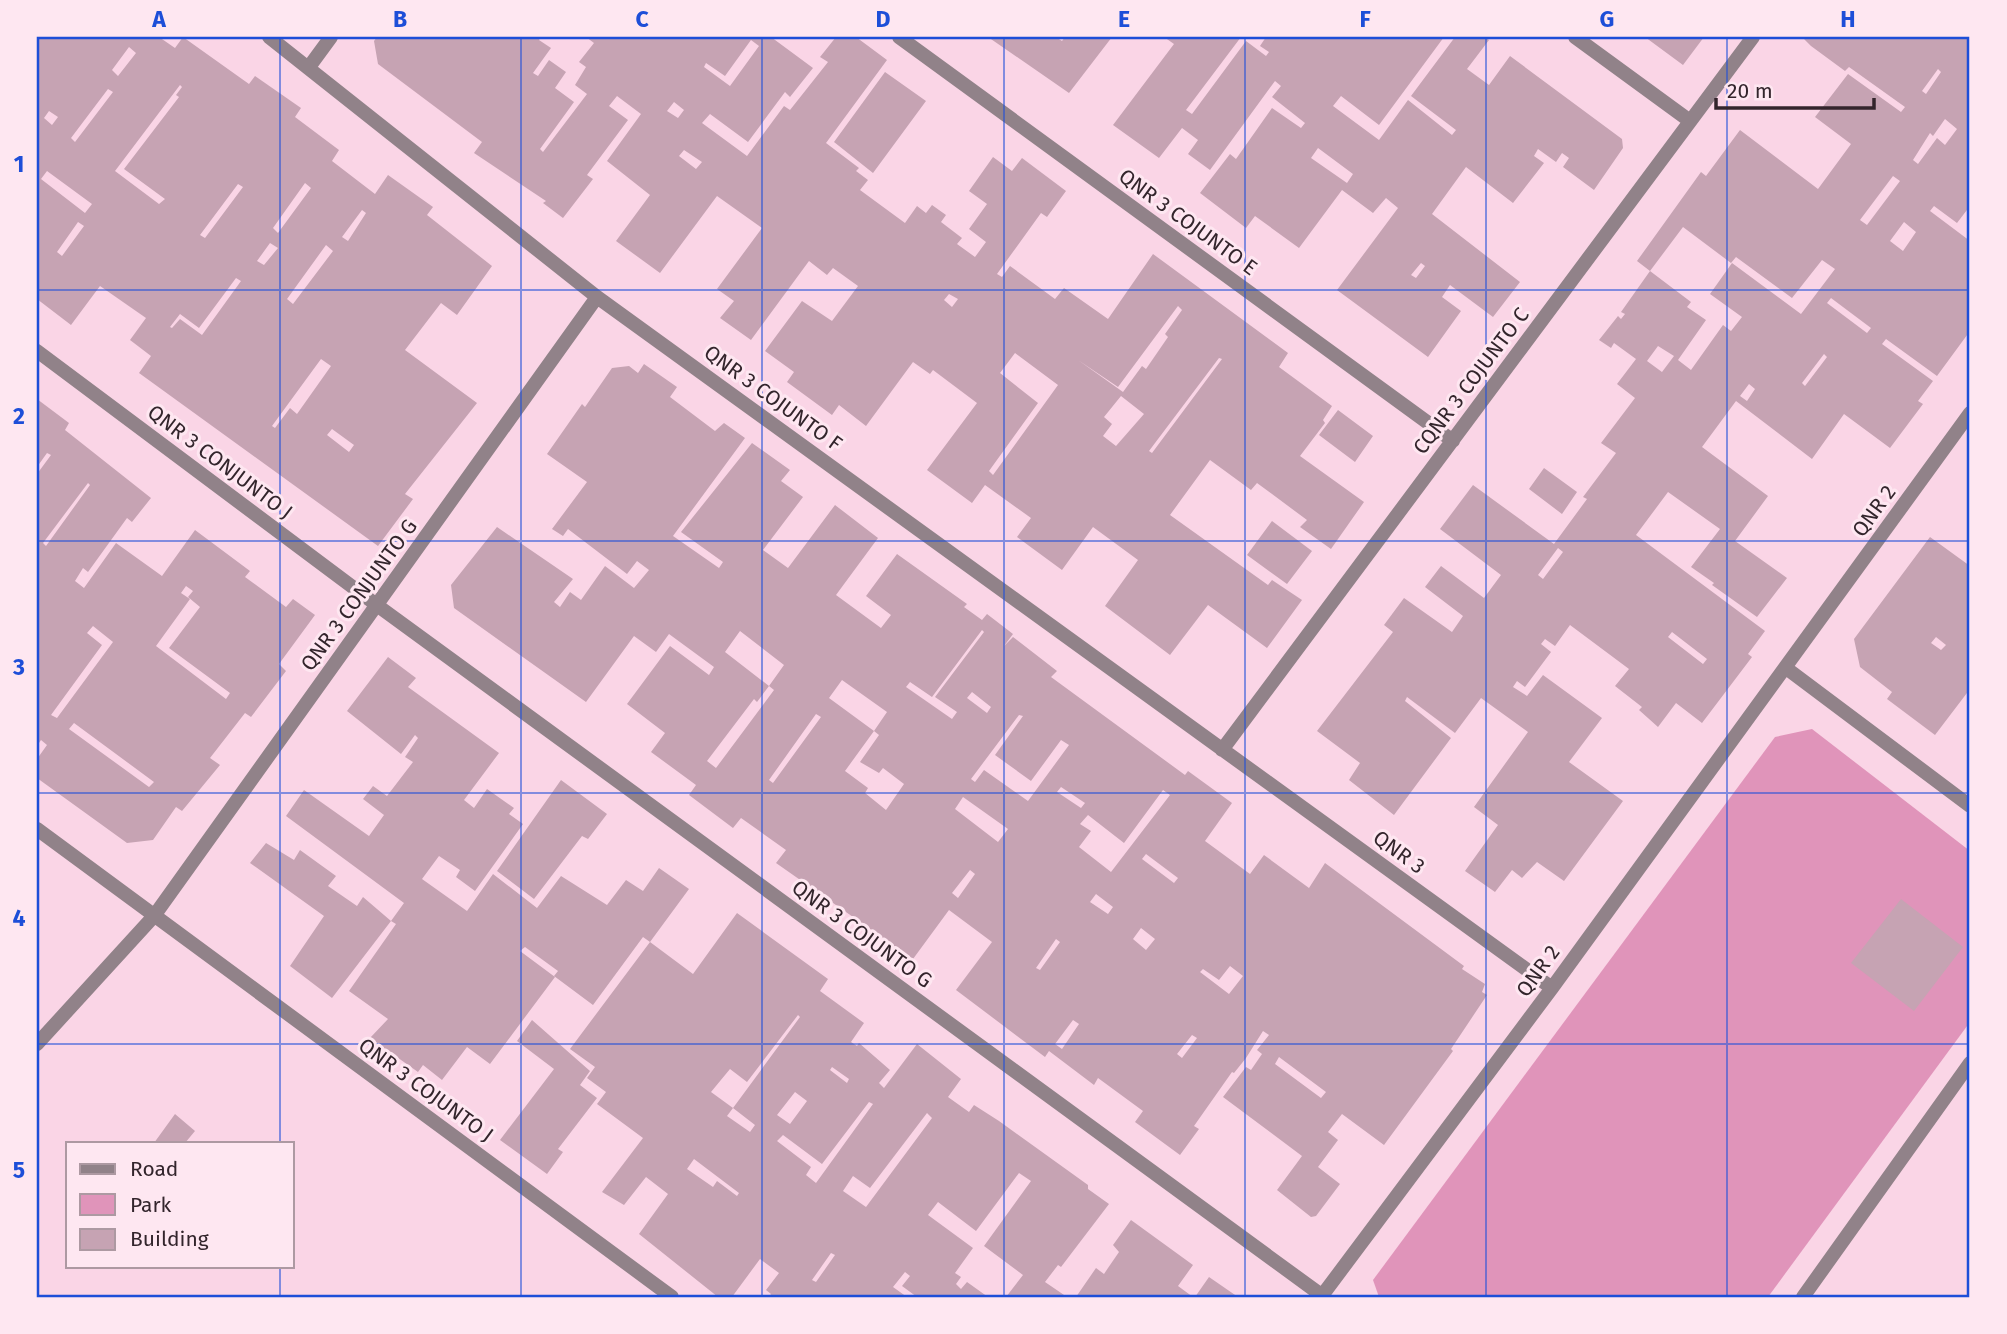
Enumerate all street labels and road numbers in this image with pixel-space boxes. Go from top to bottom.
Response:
street label: QNR 3 COJUNTO E [1114,163,1262,281]
street label: CQNR 3 COJUNTO C [1407,302,1535,459]
street label: QNR 3 COJUNTO F [699,339,847,457]
street label: QNR 3 CONJUNTO J [142,399,298,525]
street label: QNR 2 [1847,480,1901,542]
street label: QNR 3 CONJUNTO G [295,514,423,676]
street label: QNR 3 [1368,825,1430,879]
street label: QNR 3 COJUNTO G [787,874,937,994]
street label: QNR 2 [1511,940,1565,1002]
street label: QNR 3 COJUNTO J [354,1032,498,1148]

